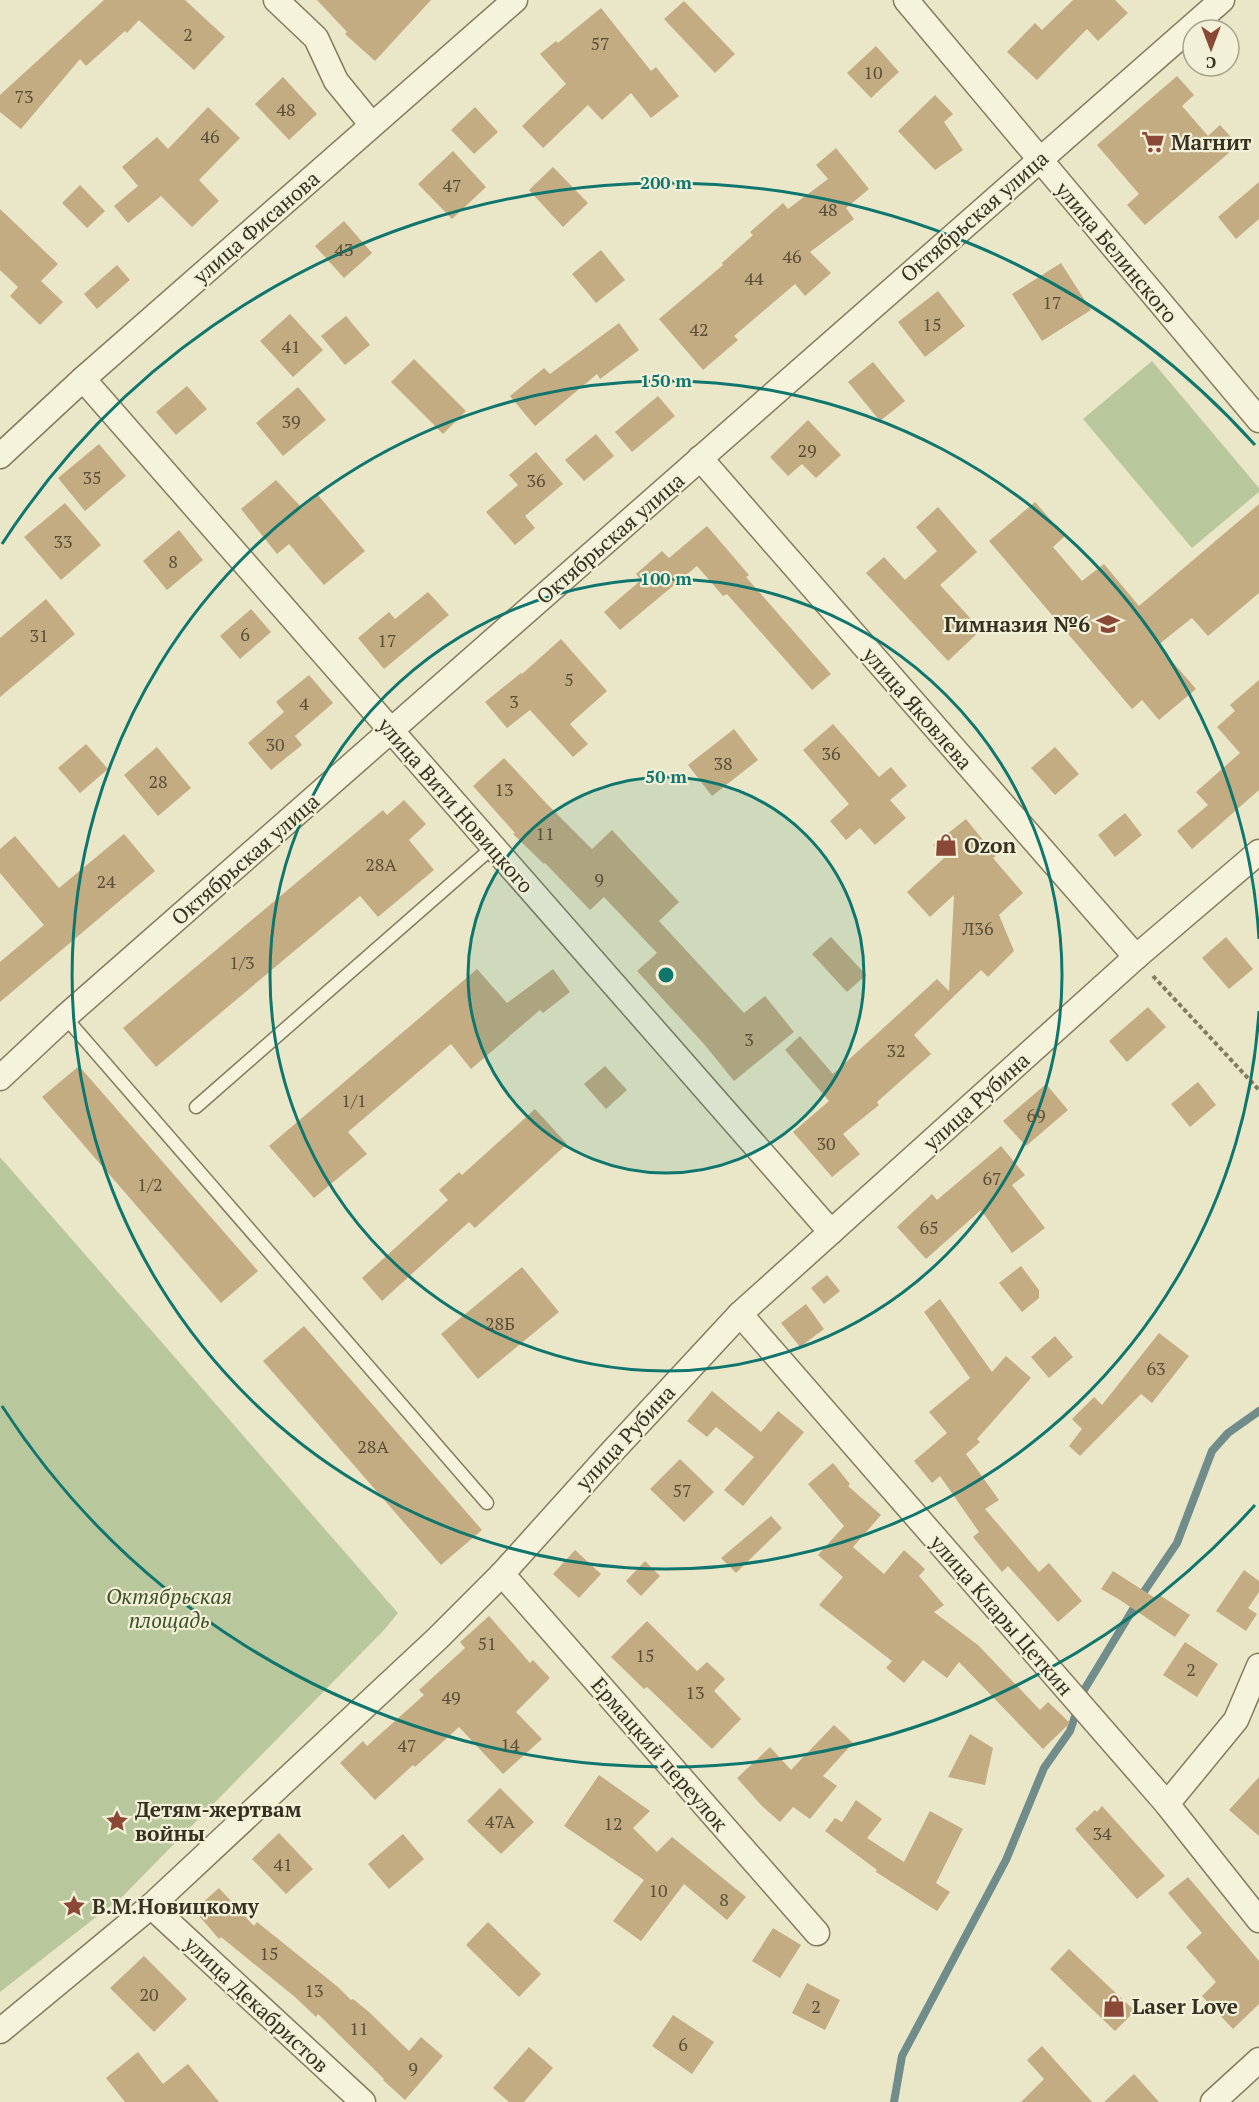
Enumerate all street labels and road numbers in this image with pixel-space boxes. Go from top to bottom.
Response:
street label: Октябрьская улица [894,144,1054,288]
street label: улица Фисанова [186,164,325,290]
street label: улица Белинского [1049,175,1184,328]
street label: Октябрьская улица [530,466,690,610]
street label: улица Яковлева [856,640,979,776]
street label: улица Вити Новицкого [371,710,540,899]
street label: Октябрьская улица [165,787,325,931]
street label: улица Рубина [916,1046,1035,1157]
street label: улица Рубина [568,1378,681,1496]
street label: улица Клары Цеткин [924,1528,1080,1702]
street label: Ермацкий переулок [585,1671,735,1837]
street label: улица Декабристов [178,1929,335,2078]

